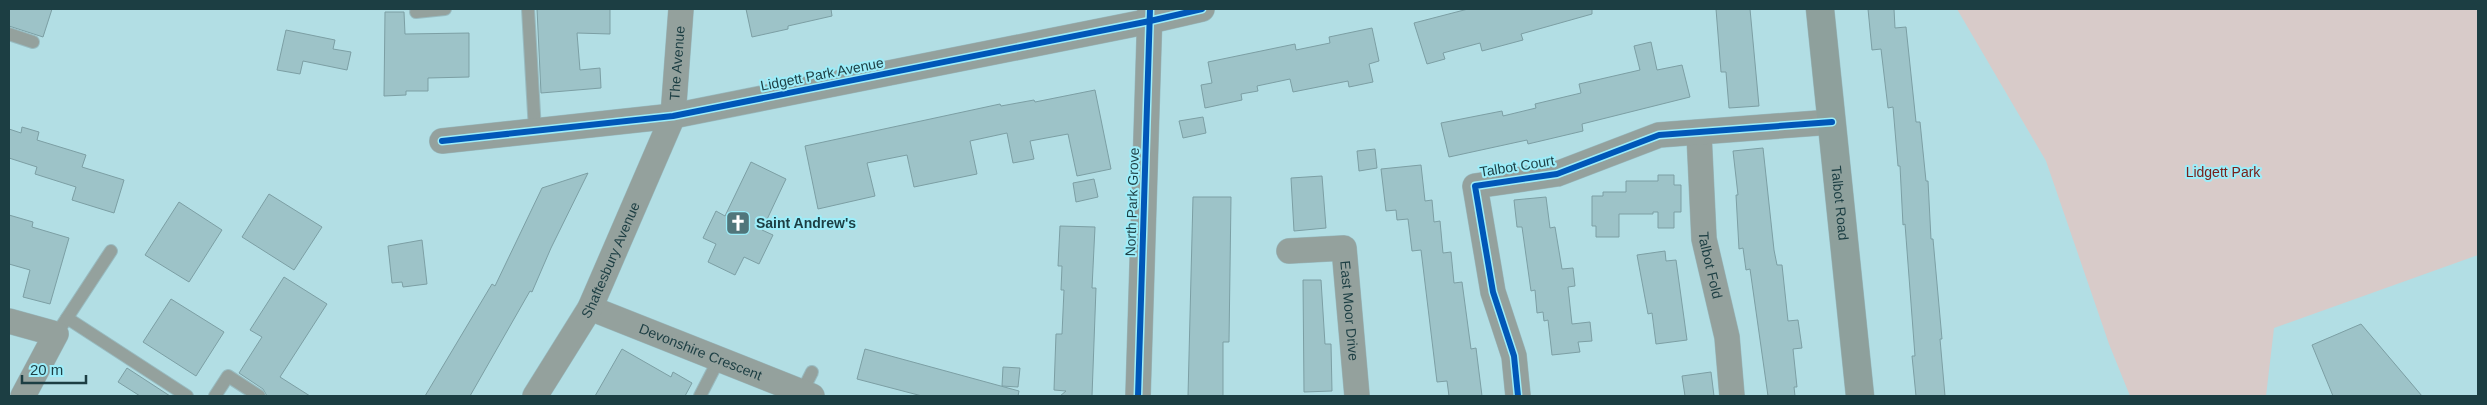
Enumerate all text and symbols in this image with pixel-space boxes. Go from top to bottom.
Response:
street label: The Avenue [666,25,688,101]
street label: Lidgett Park Avenue [759,54,885,94]
street label: North Park Grove [1122,147,1142,257]
street label: Talbot Court [1478,152,1556,180]
park label: Lidgett Park [2186,164,2261,180]
street label: Talbot Road [1828,165,1852,241]
street label: Shaftesbury Avenue [578,199,643,321]
church icon: Saint Andrew's [725,210,751,236]
place label: Saint Andrew's [756,215,856,231]
street label: Talbot Fold [1696,231,1726,300]
street label: East Moor Drive [1337,260,1362,362]
street label: Devonshire Crescent [637,320,765,383]
scale bar [22,352,86,384]
text: 20 m [30,361,63,378]

